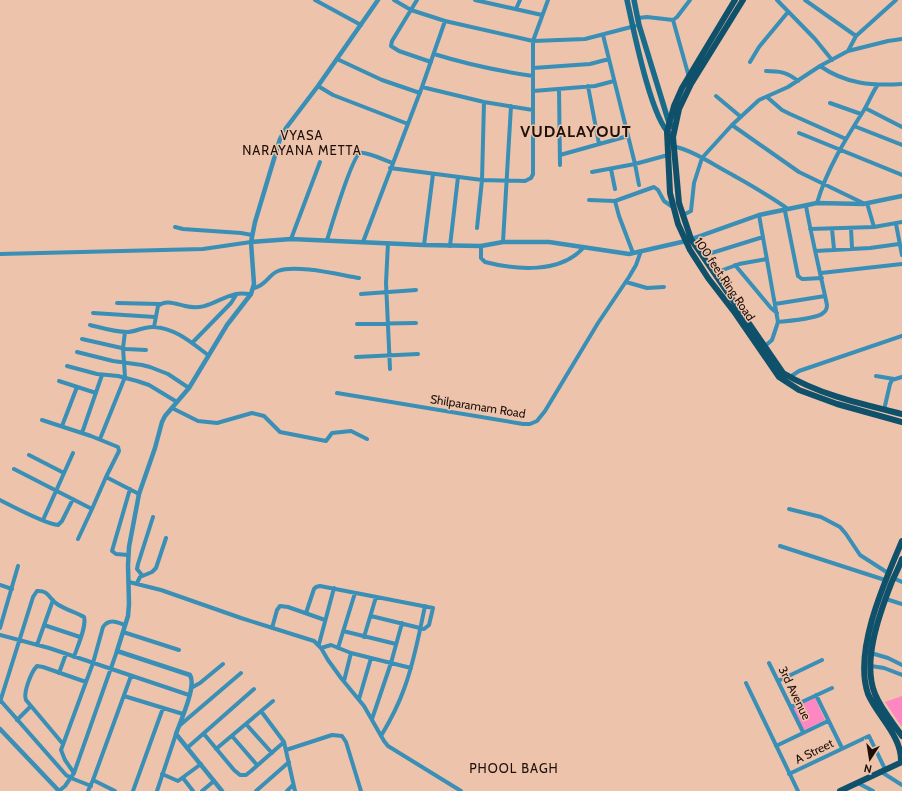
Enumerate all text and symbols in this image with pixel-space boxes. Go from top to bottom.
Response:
district label: VUDALAYOUT [520,122,632,141]
district label: VYASA NARAYANA METTA [242,127,362,158]
street label: 100 feet Ring Road [692,234,758,324]
street label: Shilparamam Road [429,391,527,421]
street label: 3rd Avenue [776,664,814,722]
street label: A Street [792,735,836,767]
north arrow [850,739,890,779]
district label: PHOOL BAGH [469,760,559,776]
text: N [863,761,873,776]

